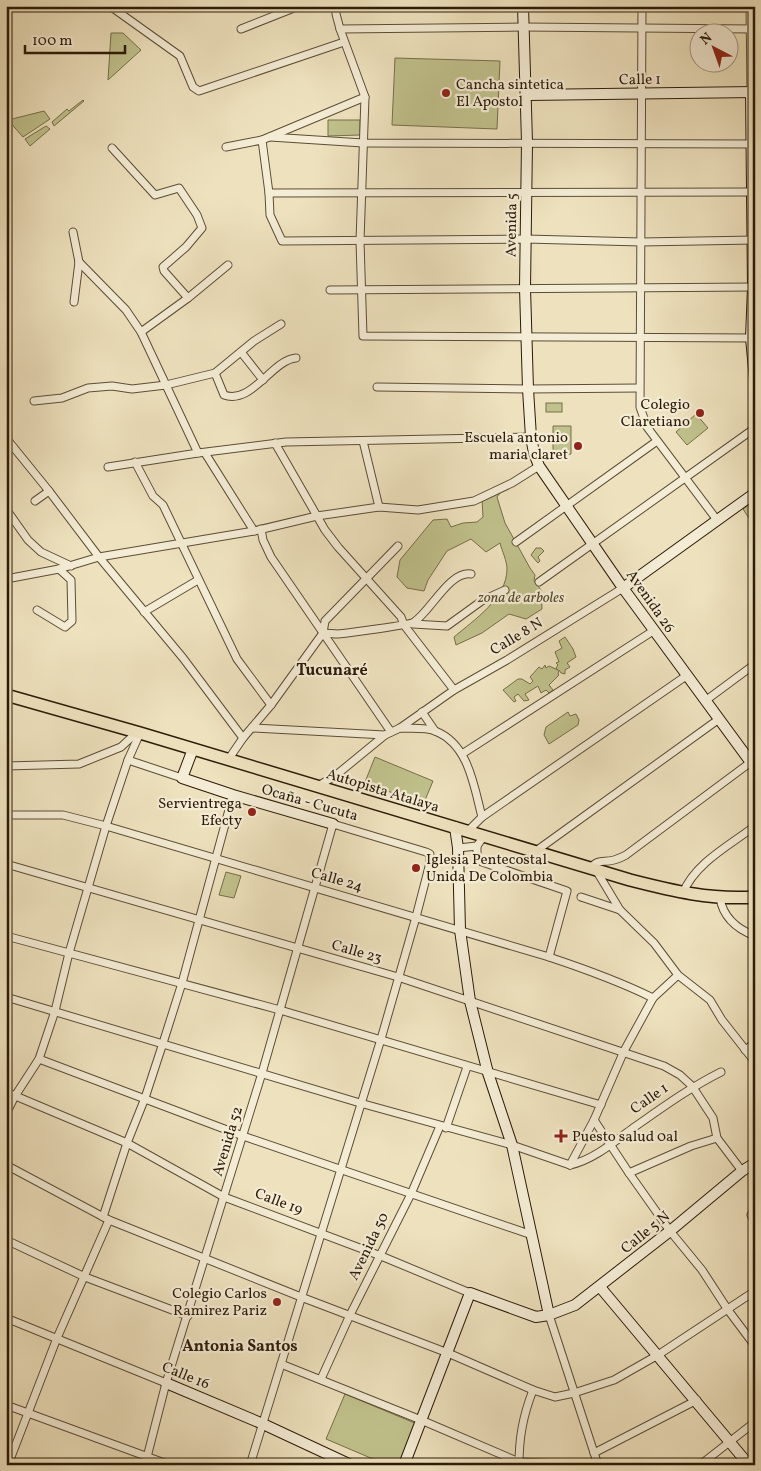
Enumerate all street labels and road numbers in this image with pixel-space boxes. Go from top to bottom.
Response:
street label: Calle 1 [619,70,661,91]
street label: Avenida 5 [501,193,524,257]
street label: Avenida 26 [620,566,679,638]
street label: Calle 8 N [486,613,547,661]
street label: Autopista Atalaya [323,764,442,819]
street label: Ocaña - Cucuta [259,780,360,827]
street label: Calle 24 [308,863,365,898]
street label: Calle 23 [329,935,384,970]
street label: Calle 1 [627,1079,673,1120]
street label: Avenida 52 [208,1104,249,1179]
street label: Calle 19 [251,1184,306,1221]
street label: Calle 5 N [617,1207,675,1259]
street label: Avenida 50 [344,1209,395,1284]
street label: Calle 16 [158,1357,212,1395]

